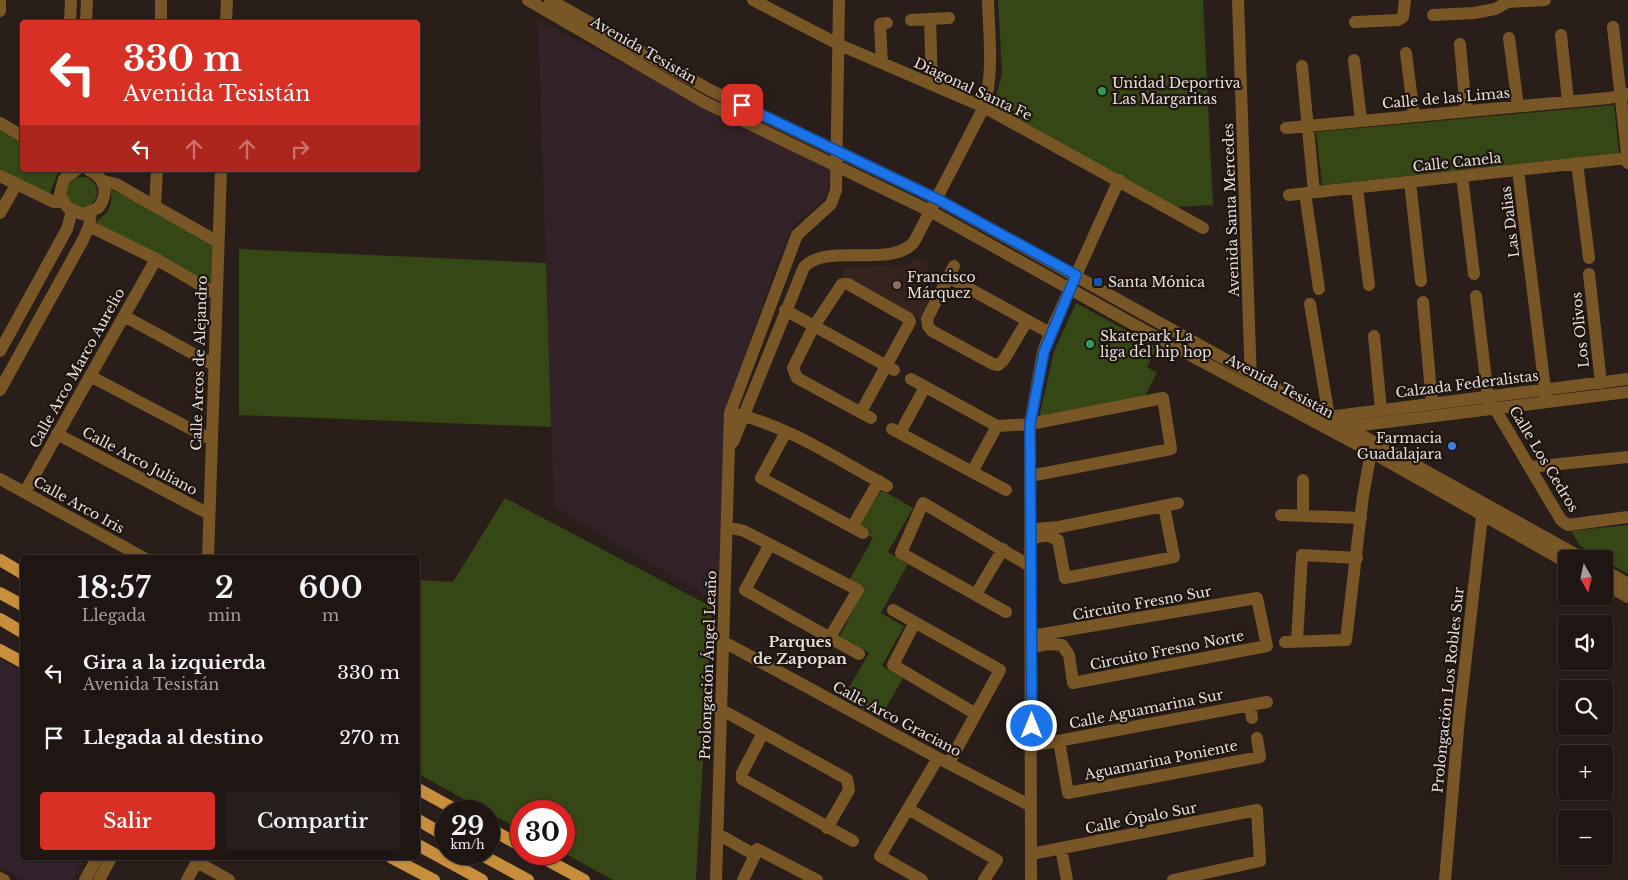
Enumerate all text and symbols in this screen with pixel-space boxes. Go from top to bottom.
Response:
street label: Avenida Tesistán [587,12,700,88]
text: 330 m [123,37,242,80]
icon: left [40,40,105,105]
street label: Diagonal Santa Fe [911,54,1035,124]
place label: Unidad Deportiva Las Margaritas [1112,74,1241,108]
text: Avenida Tesistán [123,80,310,107]
street label: Calle de las Limas [1381,83,1511,113]
pin [721,84,763,126]
marker: Unidad Deportiva Las Margaritas [1096,85,1108,97]
icon: arrive [728,91,756,119]
street label: Avenida Santa Mercedes [1219,123,1243,298]
icon: left [127,135,155,163]
icon: ahead [180,135,208,163]
icon: ahead [233,135,261,163]
icon: right [286,135,314,163]
street label: Calle Canela [1412,148,1502,176]
street label: Las Dalias [1497,185,1523,259]
place label: Francisco Márquez [907,268,976,302]
place label: Santa Mónica [1108,273,1205,291]
street label: Calle Arcos de Alejandro [187,275,211,451]
marker: Santa Mónica [1092,276,1104,288]
marker: Francisco Márquez [891,279,903,291]
street label: Calle Arco Marco Aurelio [25,285,129,451]
street label: Los Olivos [1567,291,1593,369]
place label: Skatepark La liga del hip hop [1100,327,1212,361]
marker: Skatepark La liga del hip hop [1084,338,1096,350]
street label: Avenida Tesistán [1222,350,1337,422]
street label: Calzada Federalistas [1394,366,1540,402]
street label: Calle Los Cedros [1505,403,1583,515]
street label: Calle Arco Juliano [79,423,201,499]
place label: Farmacia Guadalajara [1357,429,1442,463]
marker: Farmacia Guadalajara [1446,440,1458,452]
street label: Calle Arco Iris [30,473,128,537]
north arrow [1558,550,1612,605]
map controls [1558,550,1613,865]
text: 18:57 [77,569,151,606]
text: 2 [215,569,234,606]
text: 600 [298,569,363,606]
street label: Prolongación Ángel Leaño [696,570,720,760]
street label: Circuito Fresno Sur [1071,582,1213,624]
street label: Prolongación Los Robles Sur [1428,586,1468,794]
text: Llegada [82,605,146,625]
text: min [208,605,241,625]
text: m [322,605,339,625]
button: sound [1558,615,1613,670]
street label: Circuito Fresno Norte [1088,626,1246,674]
district label: Parques de Zapopan [753,632,847,668]
text: Gira a la izquierda [83,651,266,674]
icon: left [40,659,68,687]
text: 330 m [337,661,400,684]
text: Avenida Tesistán [83,674,219,694]
street label: Calle Arco Graciano [830,677,964,761]
button: search [1558,680,1613,735]
street label: Calle Aguamarina Sur [1067,685,1225,733]
position arrow [1005,699,1057,751]
icon: arrive [40,724,68,752]
text: Llegada al destino [83,726,263,749]
text: 270 m [339,726,400,749]
street label: Aguamarina Poniente [1082,736,1239,784]
button: + [1558,745,1613,800]
button: Salir [40,792,215,850]
button: Compartir [225,792,400,850]
street label: Calle Ópalo Sur [1084,798,1199,838]
speed limit sign: 30 [510,800,575,865]
button: − [1558,810,1613,865]
text: 29 [451,811,484,842]
text: km/h [450,837,485,852]

